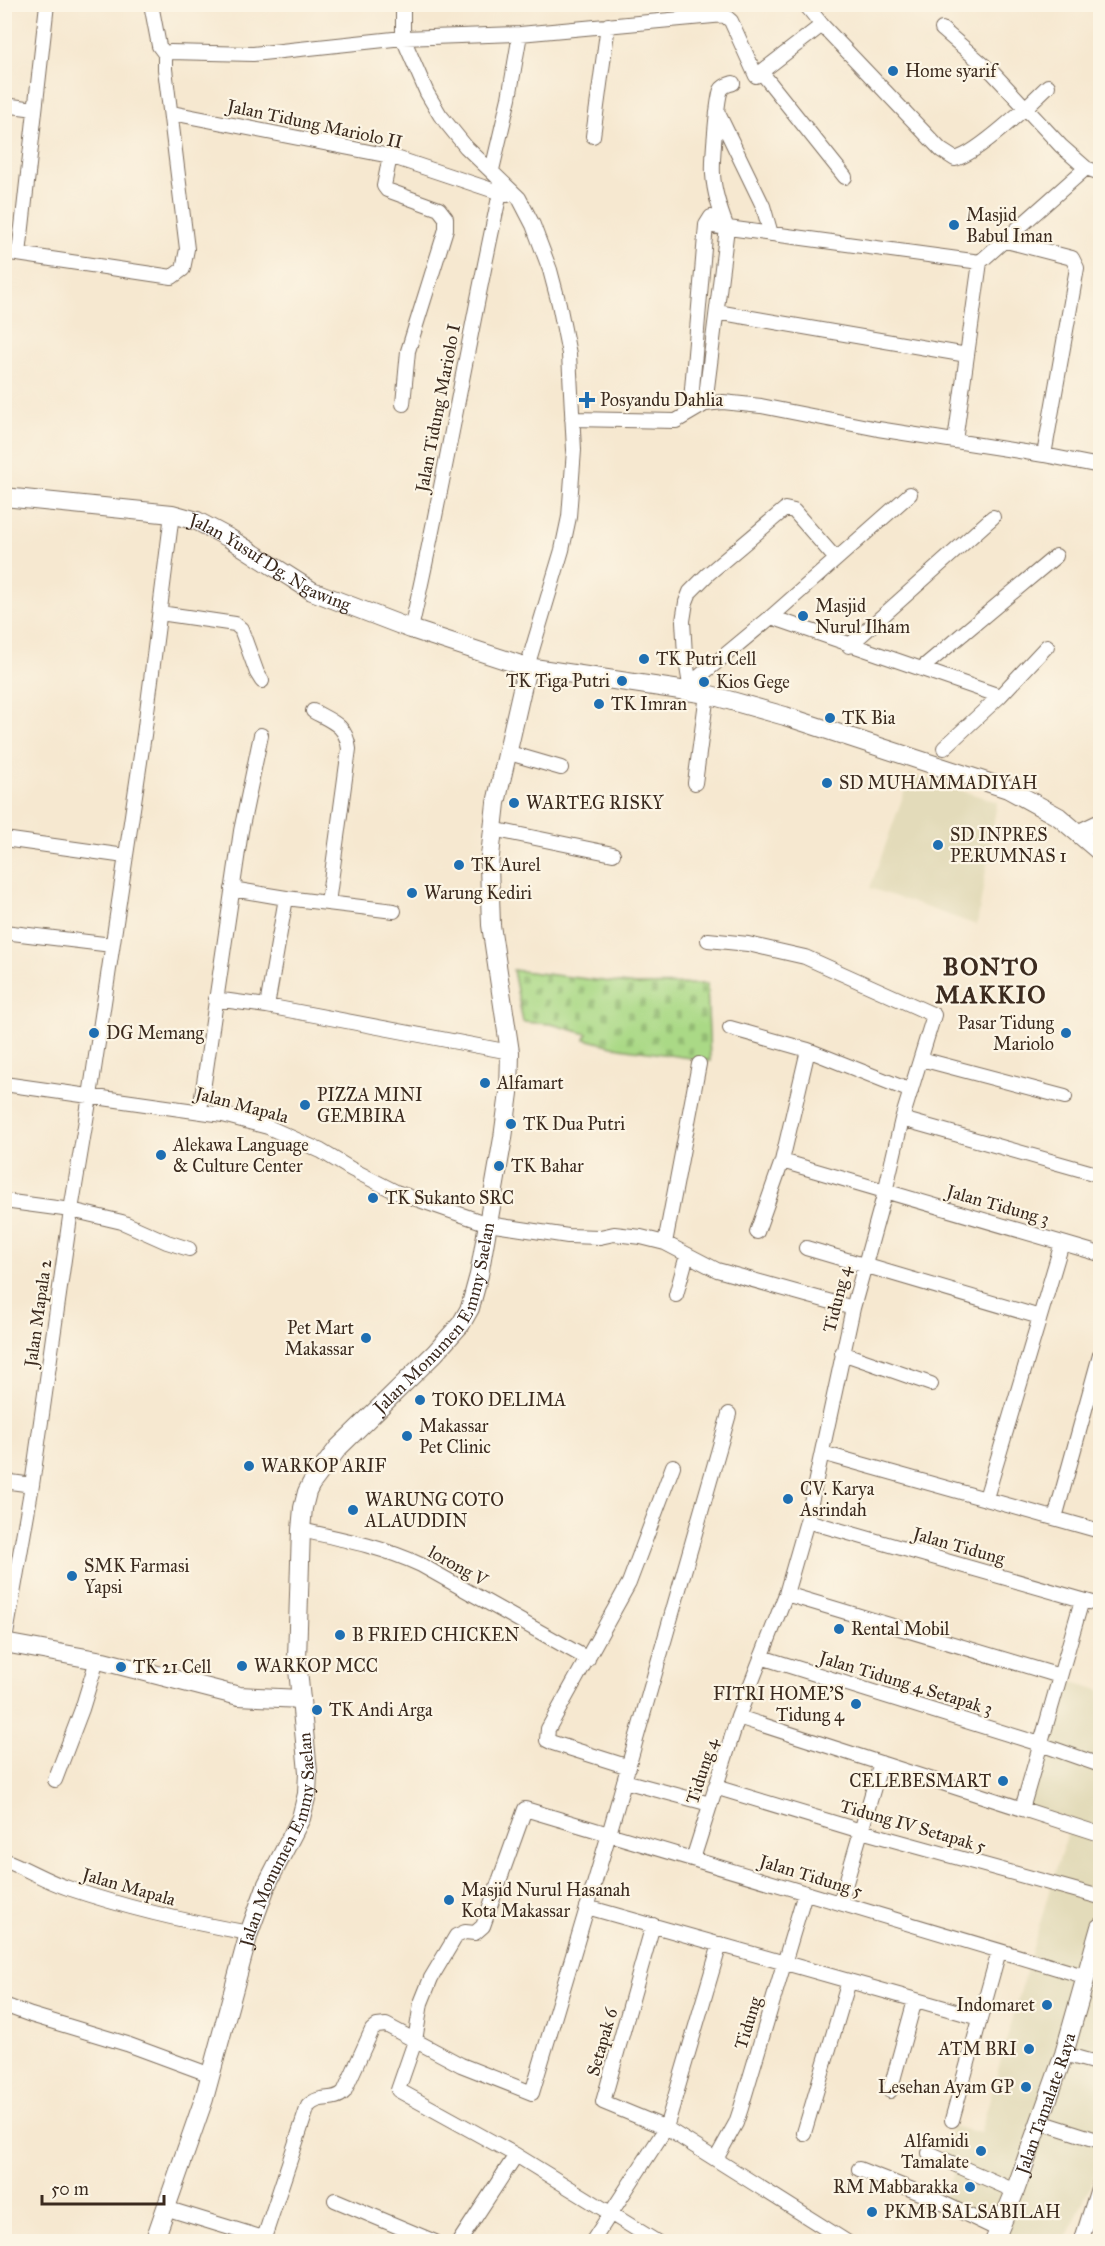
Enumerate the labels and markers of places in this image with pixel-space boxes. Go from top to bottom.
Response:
place label: Home syarif [905,60,999,82]
marker: Home syarif [886,64,900,78]
place label: Masjid Babul Iman [966,204,1053,247]
marker: Masjid Babul Iman [947,218,961,232]
place label: Posyandu Dahlia [600,389,723,411]
marker: Posyandu Dahlia [578,391,596,409]
place label: Masjid Nurul Ilham [815,595,910,638]
marker: Masjid Nurul Ilham [796,609,810,623]
place label: TK Putri Cell [656,648,756,670]
marker: TK Putri Cell [637,652,651,666]
place label: TK Tiga Putri [506,670,610,693]
place label: Kios Gege [716,671,790,694]
marker: TK Tiga Putri [615,674,629,688]
marker: Kios Gege [697,675,711,689]
place label: TK Imran [611,693,687,715]
marker: TK Imran [592,697,606,711]
place label: TK Bia [842,707,896,729]
marker: TK Bia [823,711,837,725]
place label: SD MUHAMMADIYAH [839,772,1038,794]
marker: SD MUHAMMADIYAH [820,776,834,790]
place label: WARTEG RISKY [526,792,664,814]
marker: WARTEG RISKY [507,796,521,810]
place label: SD INPRES PERUMNAS 1 [950,824,1067,867]
marker: SD INPRES PERUMNAS 1 [931,838,945,852]
place label: TK Aurel [471,854,541,876]
marker: TK Aurel [452,858,466,872]
place label: Warung Kediri [424,882,532,905]
marker: Warung Kediri [405,886,419,900]
place label: Pasar Tidung Mariolo [958,1012,1055,1055]
place label: DG Memang [106,1022,205,1045]
marker: DG Memang [87,1026,101,1040]
marker: Pasar Tidung Mariolo [1059,1026,1073,1040]
place label: Alfamart [496,1072,564,1094]
marker: Alfamart [478,1076,492,1090]
place label: PIZZA MINI GEMBIRA [317,1084,423,1127]
marker: PIZZA MINI GEMBIRA [298,1098,312,1112]
place label: TK Dua Putri [523,1113,625,1135]
marker: TK Dua Putri [504,1117,518,1131]
place label: Alekawa Language & Culture Center [172,1134,309,1177]
marker: Alekawa Language & Culture Center [154,1148,168,1162]
place label: TK Bahar [511,1155,584,1177]
marker: TK Bahar [492,1159,506,1173]
place label: TK Sukanto SRC [385,1187,514,1209]
marker: TK Sukanto SRC [366,1191,380,1205]
place label: Pet Mart Makassar [284,1317,355,1360]
marker: Pet Mart Makassar [359,1331,373,1345]
place label: TOKO DELIMA [432,1389,566,1411]
marker: TOKO DELIMA [413,1393,427,1407]
place label: Makassar Pet Clinic [419,1415,491,1458]
marker: Makassar Pet Clinic [400,1429,414,1443]
place label: WARKOP ARIF [261,1455,387,1477]
marker: WARKOP ARIF [242,1459,256,1473]
place label: CV. Karya Asrindah [799,1478,875,1521]
place label: WARUNG COTO ALAUDDIN [364,1489,504,1532]
marker: CV. Karya Asrindah [781,1492,795,1506]
marker: WARUNG COTO ALAUDDIN [346,1503,360,1517]
place label: SMK Farmasi Yapsi [84,1555,190,1598]
marker: SMK Farmasi Yapsi [65,1569,79,1583]
place label: Rental Mobil [851,1618,950,1640]
marker: Rental Mobil [832,1622,846,1636]
place label: B FRIED CHICKEN [352,1624,519,1646]
marker: B FRIED CHICKEN [333,1628,347,1642]
place label: WARKOP MCC [254,1655,378,1677]
place label: TK 21 Cell [133,1656,211,1678]
marker: WARKOP MCC [235,1659,249,1673]
marker: TK 21 Cell [114,1660,128,1674]
place label: FITRI HOME'S Tidung 4 [713,1683,845,1727]
marker: FITRI HOME'S Tidung 4 [849,1697,863,1711]
place label: TK Andi Arga [329,1699,433,1722]
marker: TK Andi Arga [310,1703,324,1717]
place label: CELEBESMART [849,1770,991,1792]
marker: CELEBESMART [996,1774,1010,1788]
place label: Masjid Nurul Hasanah Kota Makassar [461,1879,630,1922]
marker: Masjid Nurul Hasanah Kota Makassar [442,1893,456,1907]
place label: Indomaret [956,1994,1036,2016]
marker: Indomaret [1040,1998,1054,2012]
place label: ATM BRI [937,2038,1017,2060]
marker: ATM BRI [1022,2042,1036,2056]
place label: Lesehan Ayam GP [878,2076,1014,2098]
marker: Lesehan Ayam GP [1019,2080,1033,2094]
place label: Alfamidi Tamalate [901,2130,969,2173]
marker: Alfamidi Tamalate [974,2144,988,2158]
place label: RM Mabbarakka [833,2176,958,2198]
marker: RM Mabbarakka [963,2180,977,2194]
place label: PKMB SALSABILAH [884,2201,1061,2223]
marker: PKMB SALSABILAH [865,2205,879,2219]

